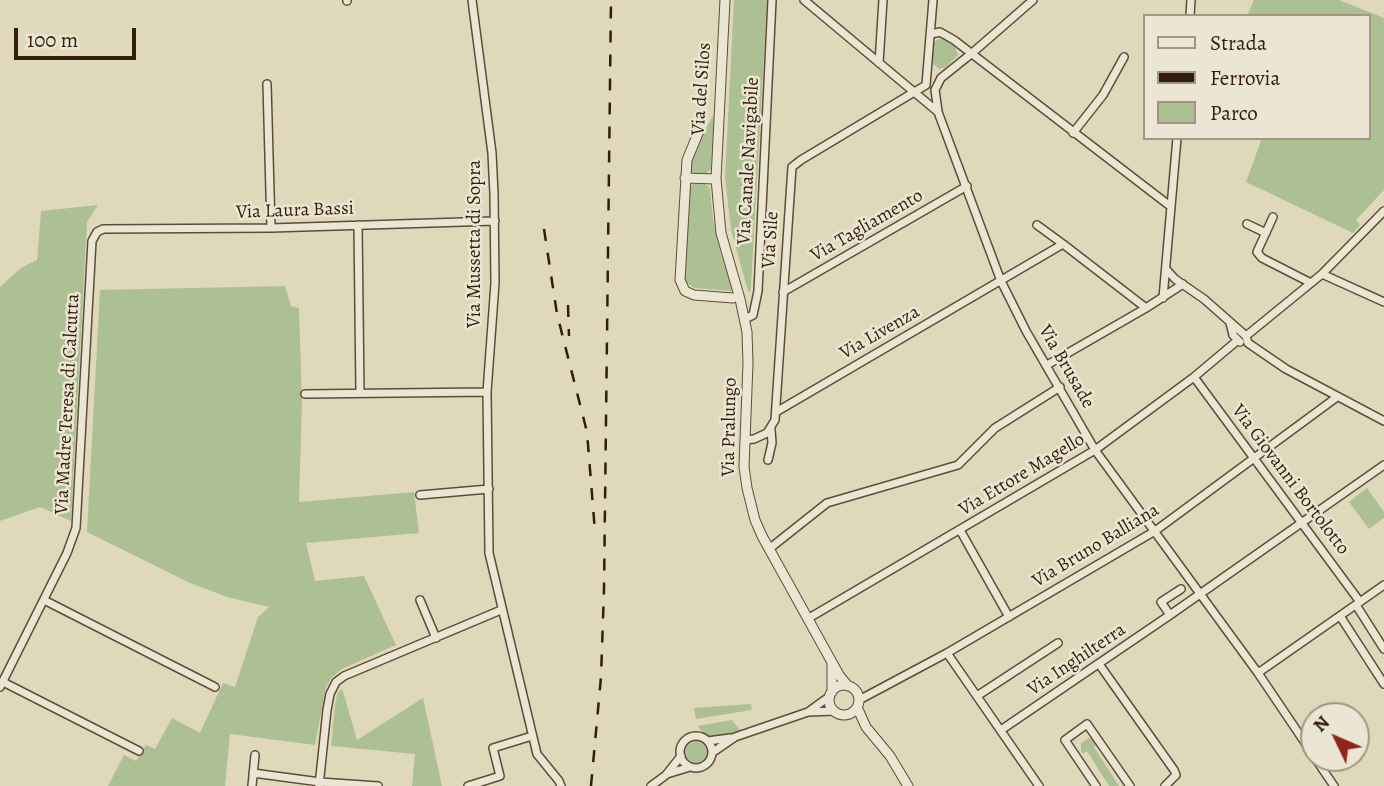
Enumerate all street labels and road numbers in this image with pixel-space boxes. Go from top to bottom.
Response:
street label: Via del Silos [687,42,717,136]
street label: Via Canale Navigabile [733,77,765,245]
street label: Via Mussetta di Sopra [464,160,486,328]
street label: Via Tagliamento [807,185,927,267]
street label: Via Laura Bassi [236,198,354,224]
street label: Via Sile [758,211,784,269]
street label: Via Madre Teresa di Calcutta [51,293,85,515]
street label: Via Livenza [836,301,924,365]
street label: Via Brusade [1033,321,1099,413]
street label: Via Pralungo [718,377,742,477]
street label: Via Giovanni Bortolotto [1226,400,1354,560]
street label: Via Ettore Magello [955,428,1089,522]
street label: Via Bruno Balliana [1028,499,1164,593]
street label: Via Inghilterra [1024,619,1130,701]

